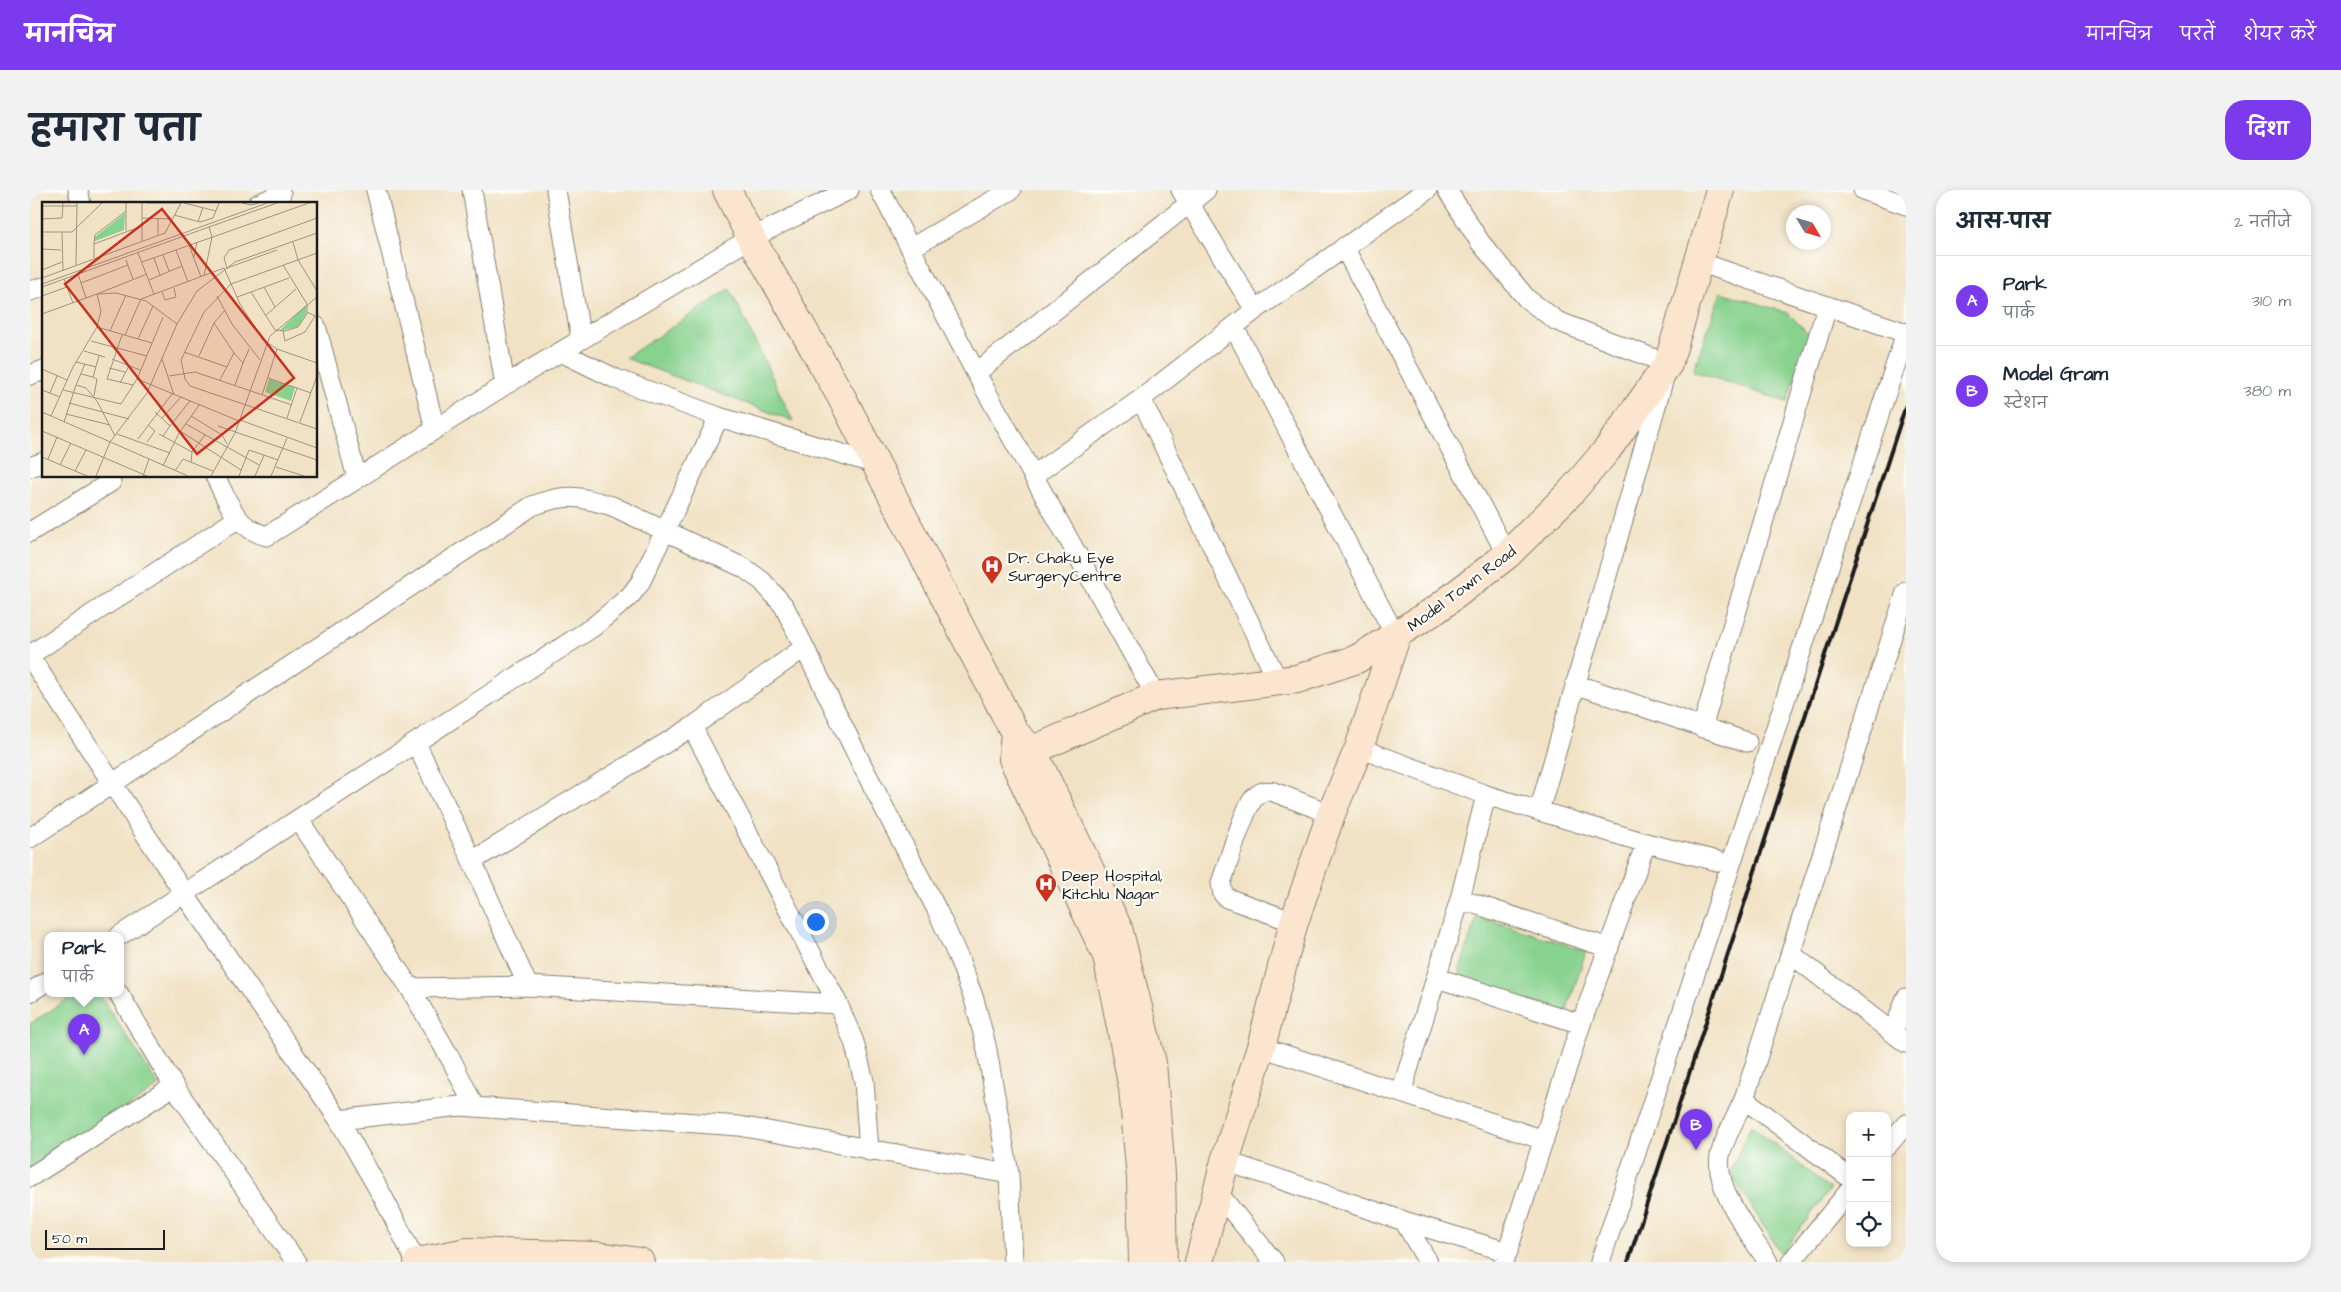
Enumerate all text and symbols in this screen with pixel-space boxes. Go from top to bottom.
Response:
text: मानचित्र [25,18,114,52]
text: मानचित्र [2086,22,2152,47]
text: परतें [2180,22,2215,47]
text: शेयर करें [2243,22,2316,47]
button: दिशा [2225,100,2311,160]
text: हमारा पता [30,105,200,154]
inset map [42,202,318,478]
north arrow [1786,205,1831,250]
text: आस-पास [1956,207,2050,236]
text: 2 नतीजे [2234,211,2291,233]
text: Park [2003,271,2047,298]
text: A [1967,290,1977,312]
text: 310 m [2252,290,2291,312]
text: पार्क [2003,302,2034,324]
text: Model Gram [2003,361,2108,388]
text: B [1966,380,1978,402]
text: 380 m [2244,380,2291,402]
text: स्टेशन [2003,392,2047,414]
street label: Model Town Road [1403,541,1521,637]
place label: Dr. Chaku Eye SurgeryCentre [1008,547,1122,588]
hospital icon: Dr. Chaku Eye SurgeryCentre [980,554,1004,585]
place label: Deep Hospital, Kitchlu Nagar [1062,865,1163,906]
hospital icon: Deep Hospital, Kitchlu Nagar [1034,872,1058,903]
your location [803,909,829,935]
popup [44,932,124,997]
text: Park [62,935,106,962]
text: पार्क [62,966,94,988]
pin: A [68,1014,100,1055]
pin: B [1680,1109,1712,1150]
map controls [1846,1112,1891,1247]
button: + [1846,1112,1891,1157]
button: − [1846,1157,1891,1202]
button: locate [1846,1202,1891,1247]
scale bar [45,1227,165,1250]
text: 50 m [52,1229,87,1249]

